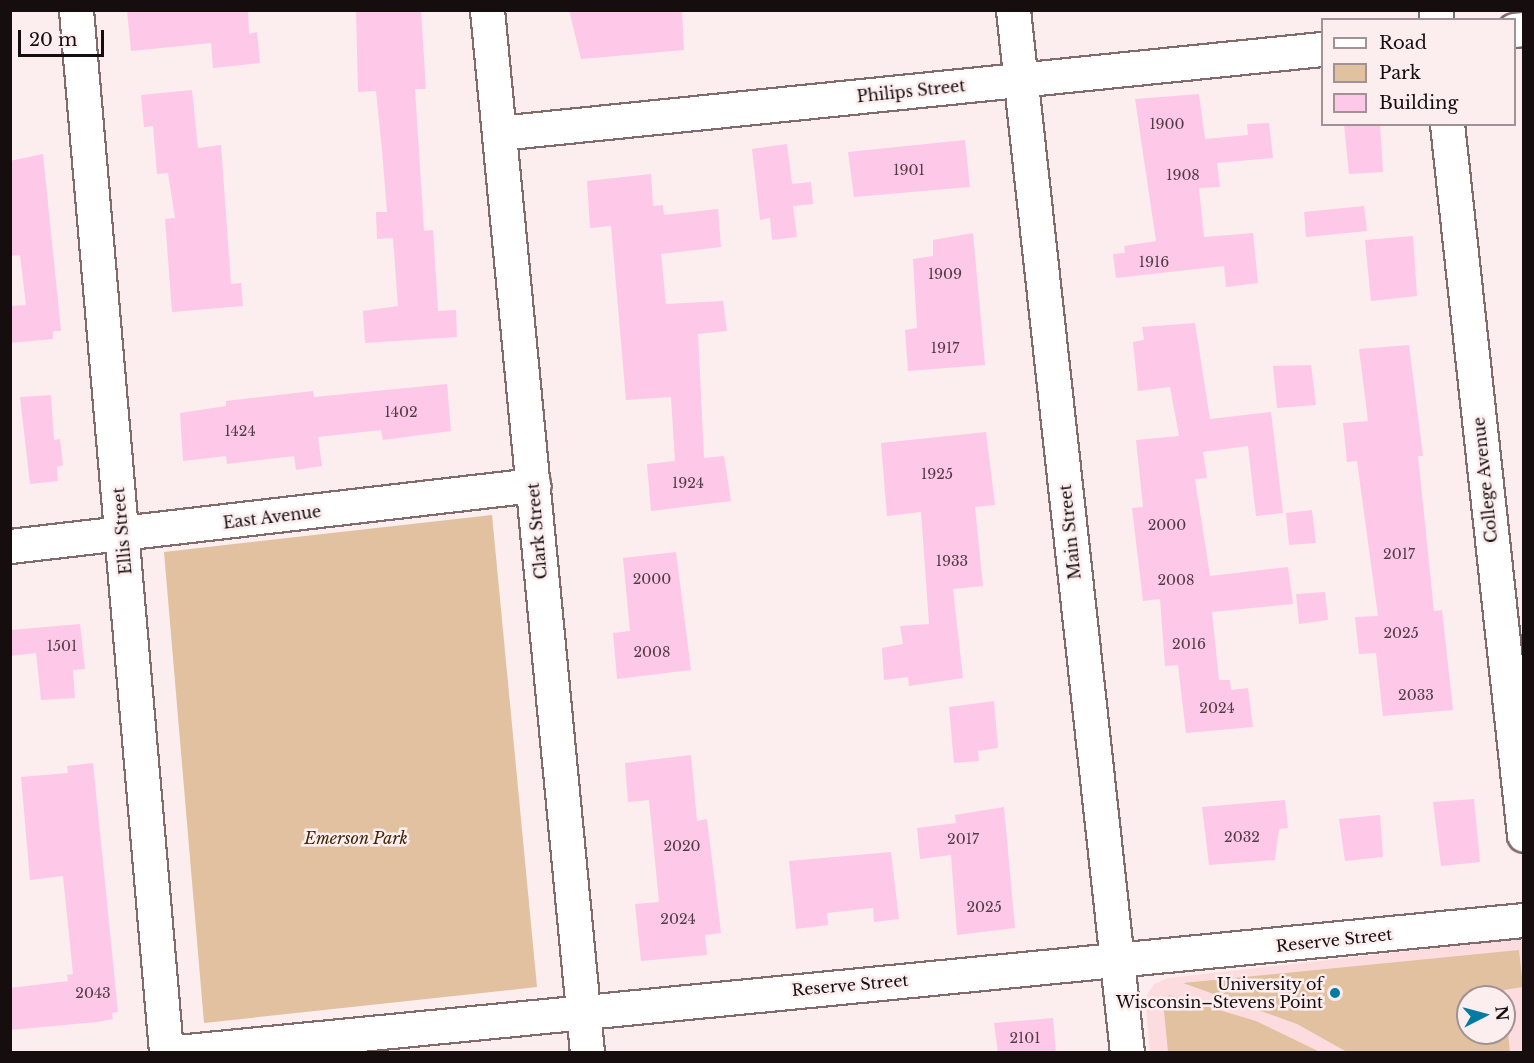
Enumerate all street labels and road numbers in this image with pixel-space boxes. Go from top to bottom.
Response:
street label: Philips Street [856,76,966,106]
street label: College Avenue [1469,416,1501,544]
street label: Clark Street [523,482,551,580]
street label: Main Street [1055,484,1085,580]
street label: Ellis Street [109,487,135,575]
street label: East Avenue [222,501,322,533]
street label: Reserve Street [1275,924,1393,956]
street label: Reserve Street [791,970,909,1000]

